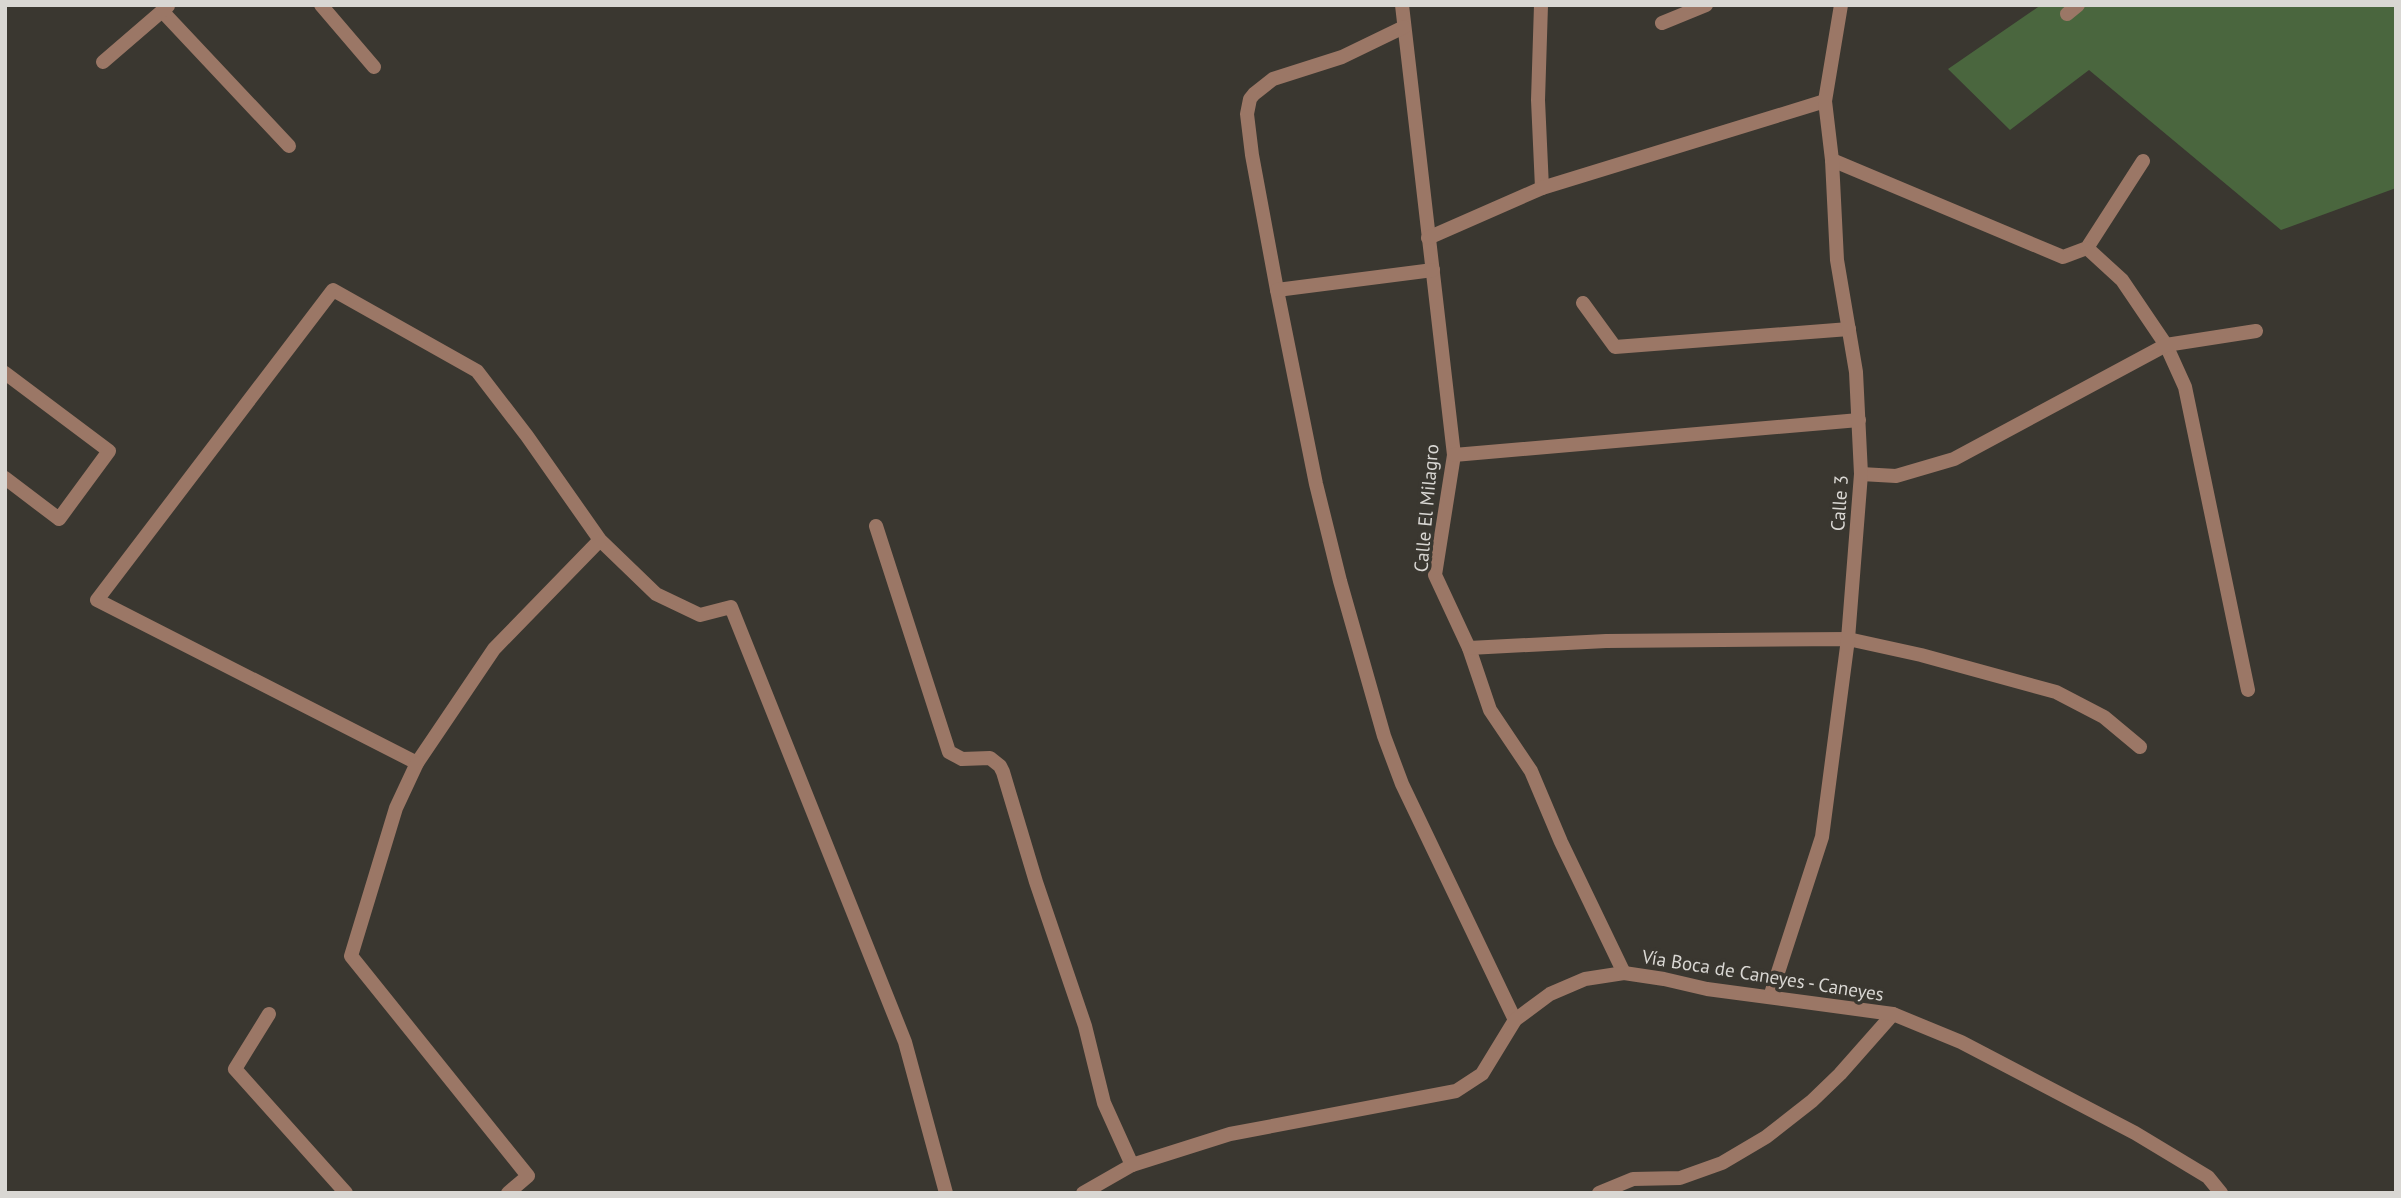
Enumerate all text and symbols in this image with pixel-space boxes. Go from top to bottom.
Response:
street label: Calle El Milagro [1408,443,1444,573]
street label: Calle 3 [1825,474,1853,532]
street label: Vía Boca de Caneyes - Caneyes [1639,944,1886,1006]

